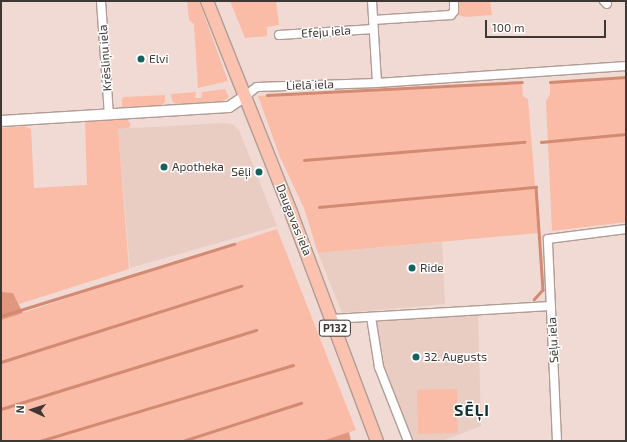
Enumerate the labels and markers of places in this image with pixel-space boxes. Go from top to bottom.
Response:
place label: Elvi [149,52,168,66]
marker: Elvi [136,54,146,64]
place label: Apotheka [172,160,224,174]
marker: Apotheka [159,162,169,172]
place label: Sēļi [231,165,251,179]
marker: Sēļi [254,167,264,177]
place label: Ride [420,261,444,275]
marker: Ride [407,263,417,273]
place label: 32. Augusts [424,350,487,364]
marker: 32. Augusts [411,352,421,362]

